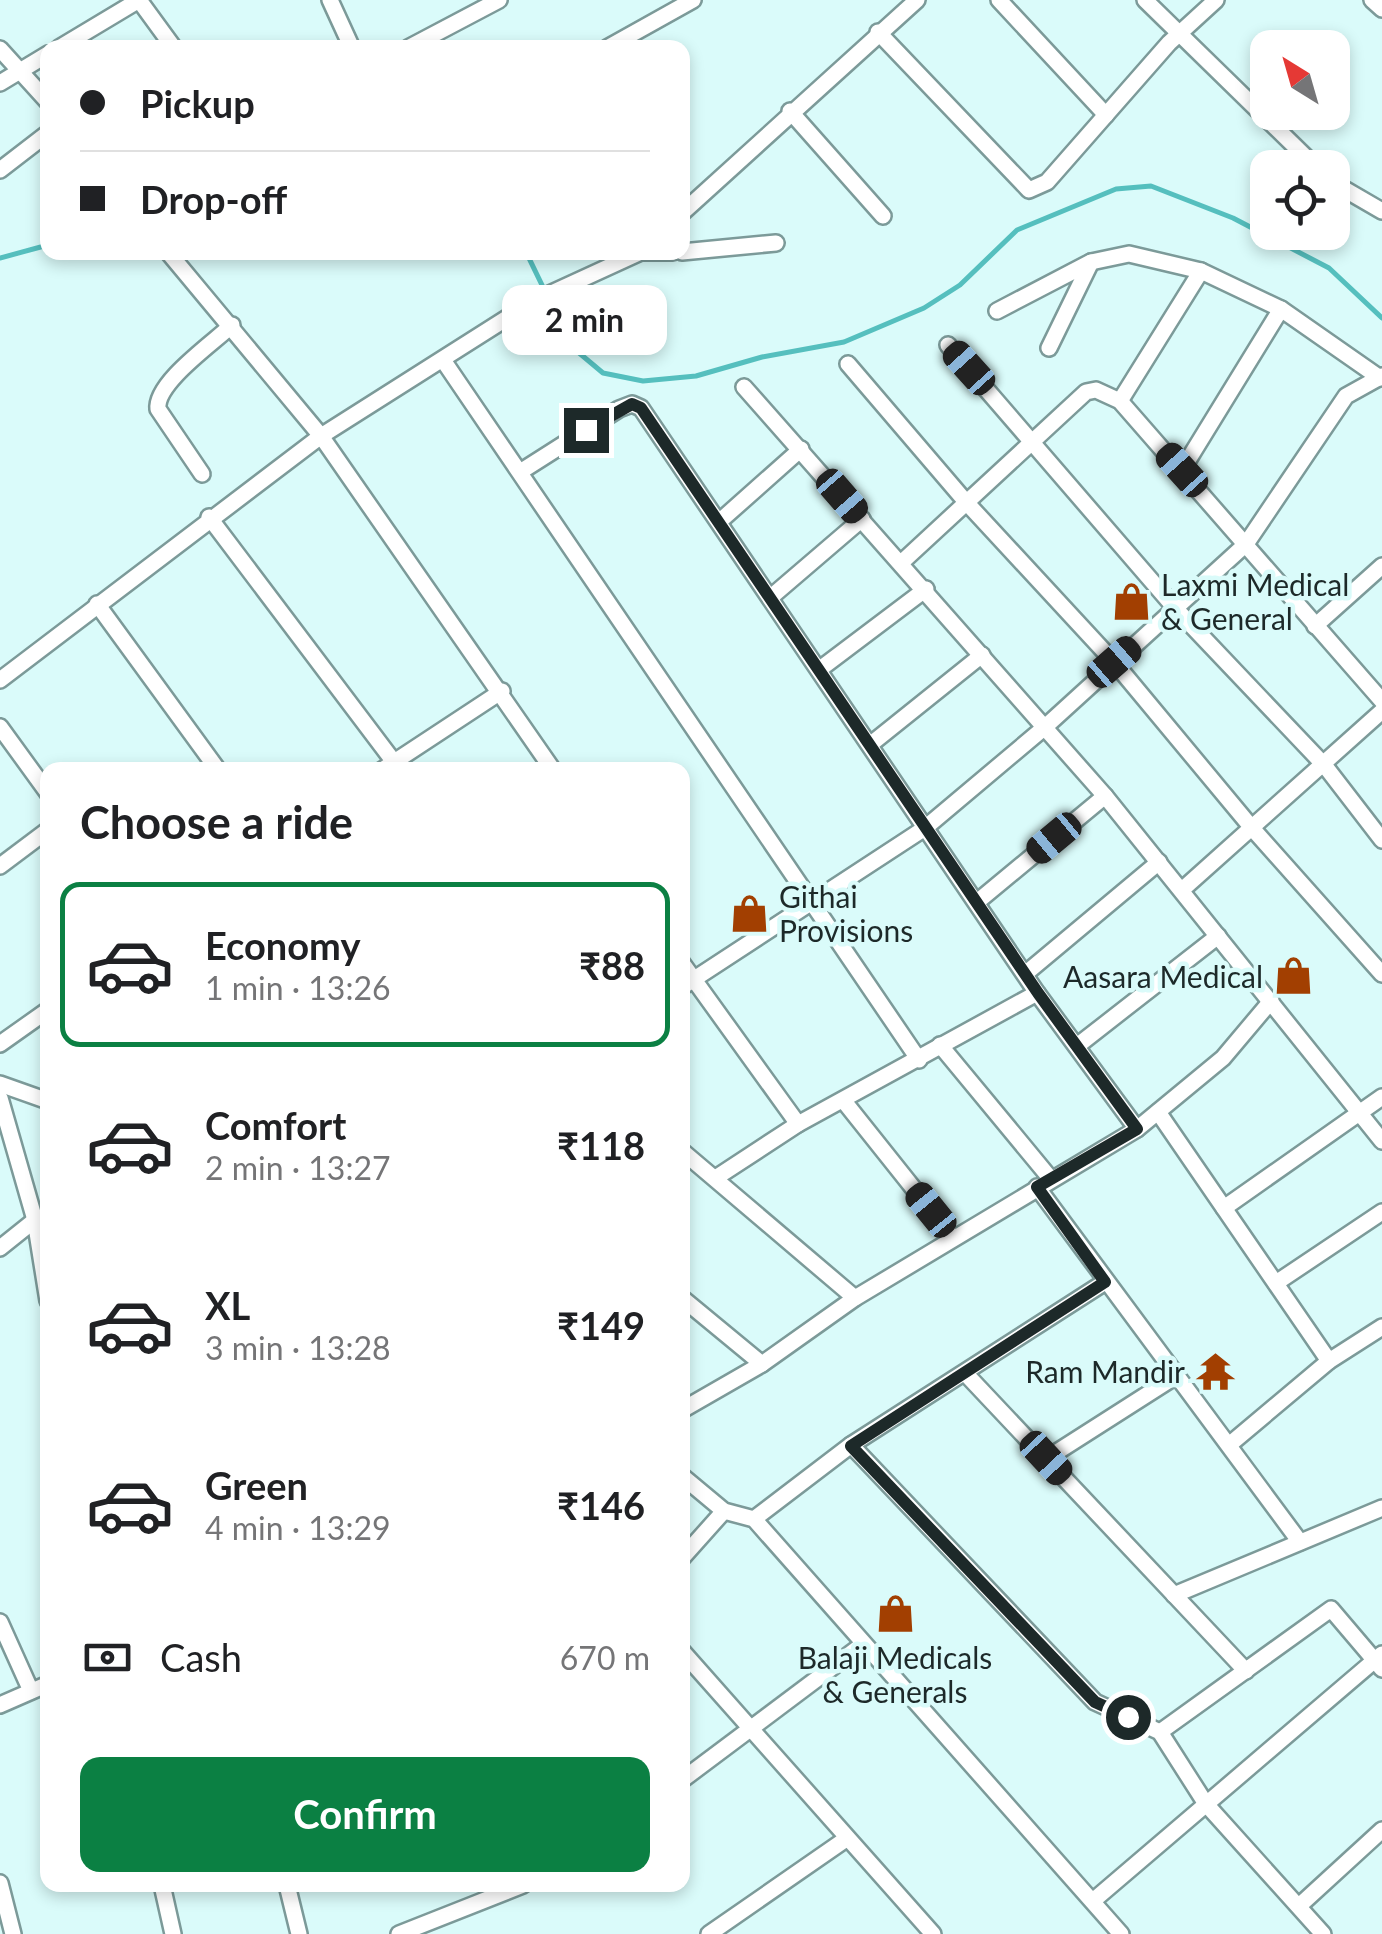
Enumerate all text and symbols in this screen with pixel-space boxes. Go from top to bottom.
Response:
north arrow [1250,30,1350,130]
map controls [1250,30,1350,250]
text: Pickup [140,80,255,126]
button: locate [1250,150,1350,250]
text: Drop-off [140,176,287,222]
callout: 2 min [504,285,668,355]
text: 2 min [545,300,624,339]
car [938,336,1000,400]
route end [564,408,609,453]
car [1151,438,1213,502]
car [811,464,873,528]
place label: Laxmi Medical & General [1161,566,1349,636]
shop icon: Laxmi Medical & General [1110,580,1152,622]
car [1082,631,1146,693]
text: Choose a ride [80,795,353,849]
car [1021,807,1087,869]
place label: Githai Provisions [779,878,913,948]
shop icon: Githai Provisions [728,892,770,934]
icon: car [85,920,175,1010]
text: Economy [205,922,360,968]
text: ₹88 [579,942,645,988]
shop icon: Aasara Medical [1272,955,1314,997]
place label: Aasara Medical [1063,958,1263,994]
text: 1 min · 13:26 [205,968,391,1007]
icon: car [85,1100,175,1190]
text: Comfort [205,1102,346,1148]
text: ₹118 [557,1122,645,1168]
text: 2 min · 13:27 [205,1148,391,1187]
car [900,1177,962,1243]
icon: car [85,1280,175,1370]
text: XL [205,1282,250,1328]
text: ₹149 [557,1302,645,1348]
text: 3 min · 13:28 [205,1328,391,1367]
temple icon: Ram Mandir [1194,1350,1236,1392]
place label: Ram Mandir [1025,1353,1185,1389]
car [1015,1426,1077,1490]
icon: car [85,1460,175,1550]
text: Green [205,1462,308,1508]
text: ₹146 [557,1482,645,1528]
text: 4 min · 13:29 [205,1508,391,1547]
shop icon: Balaji Medicals & Generals [874,1592,916,1634]
icon: cash [80,1630,135,1685]
text: Cash [160,1634,242,1680]
text: 670 m [560,1638,650,1677]
place label: Balaji Medicals & Generals [798,1639,992,1709]
route start [1106,1695,1151,1740]
button: Confirm [80,1757,650,1872]

